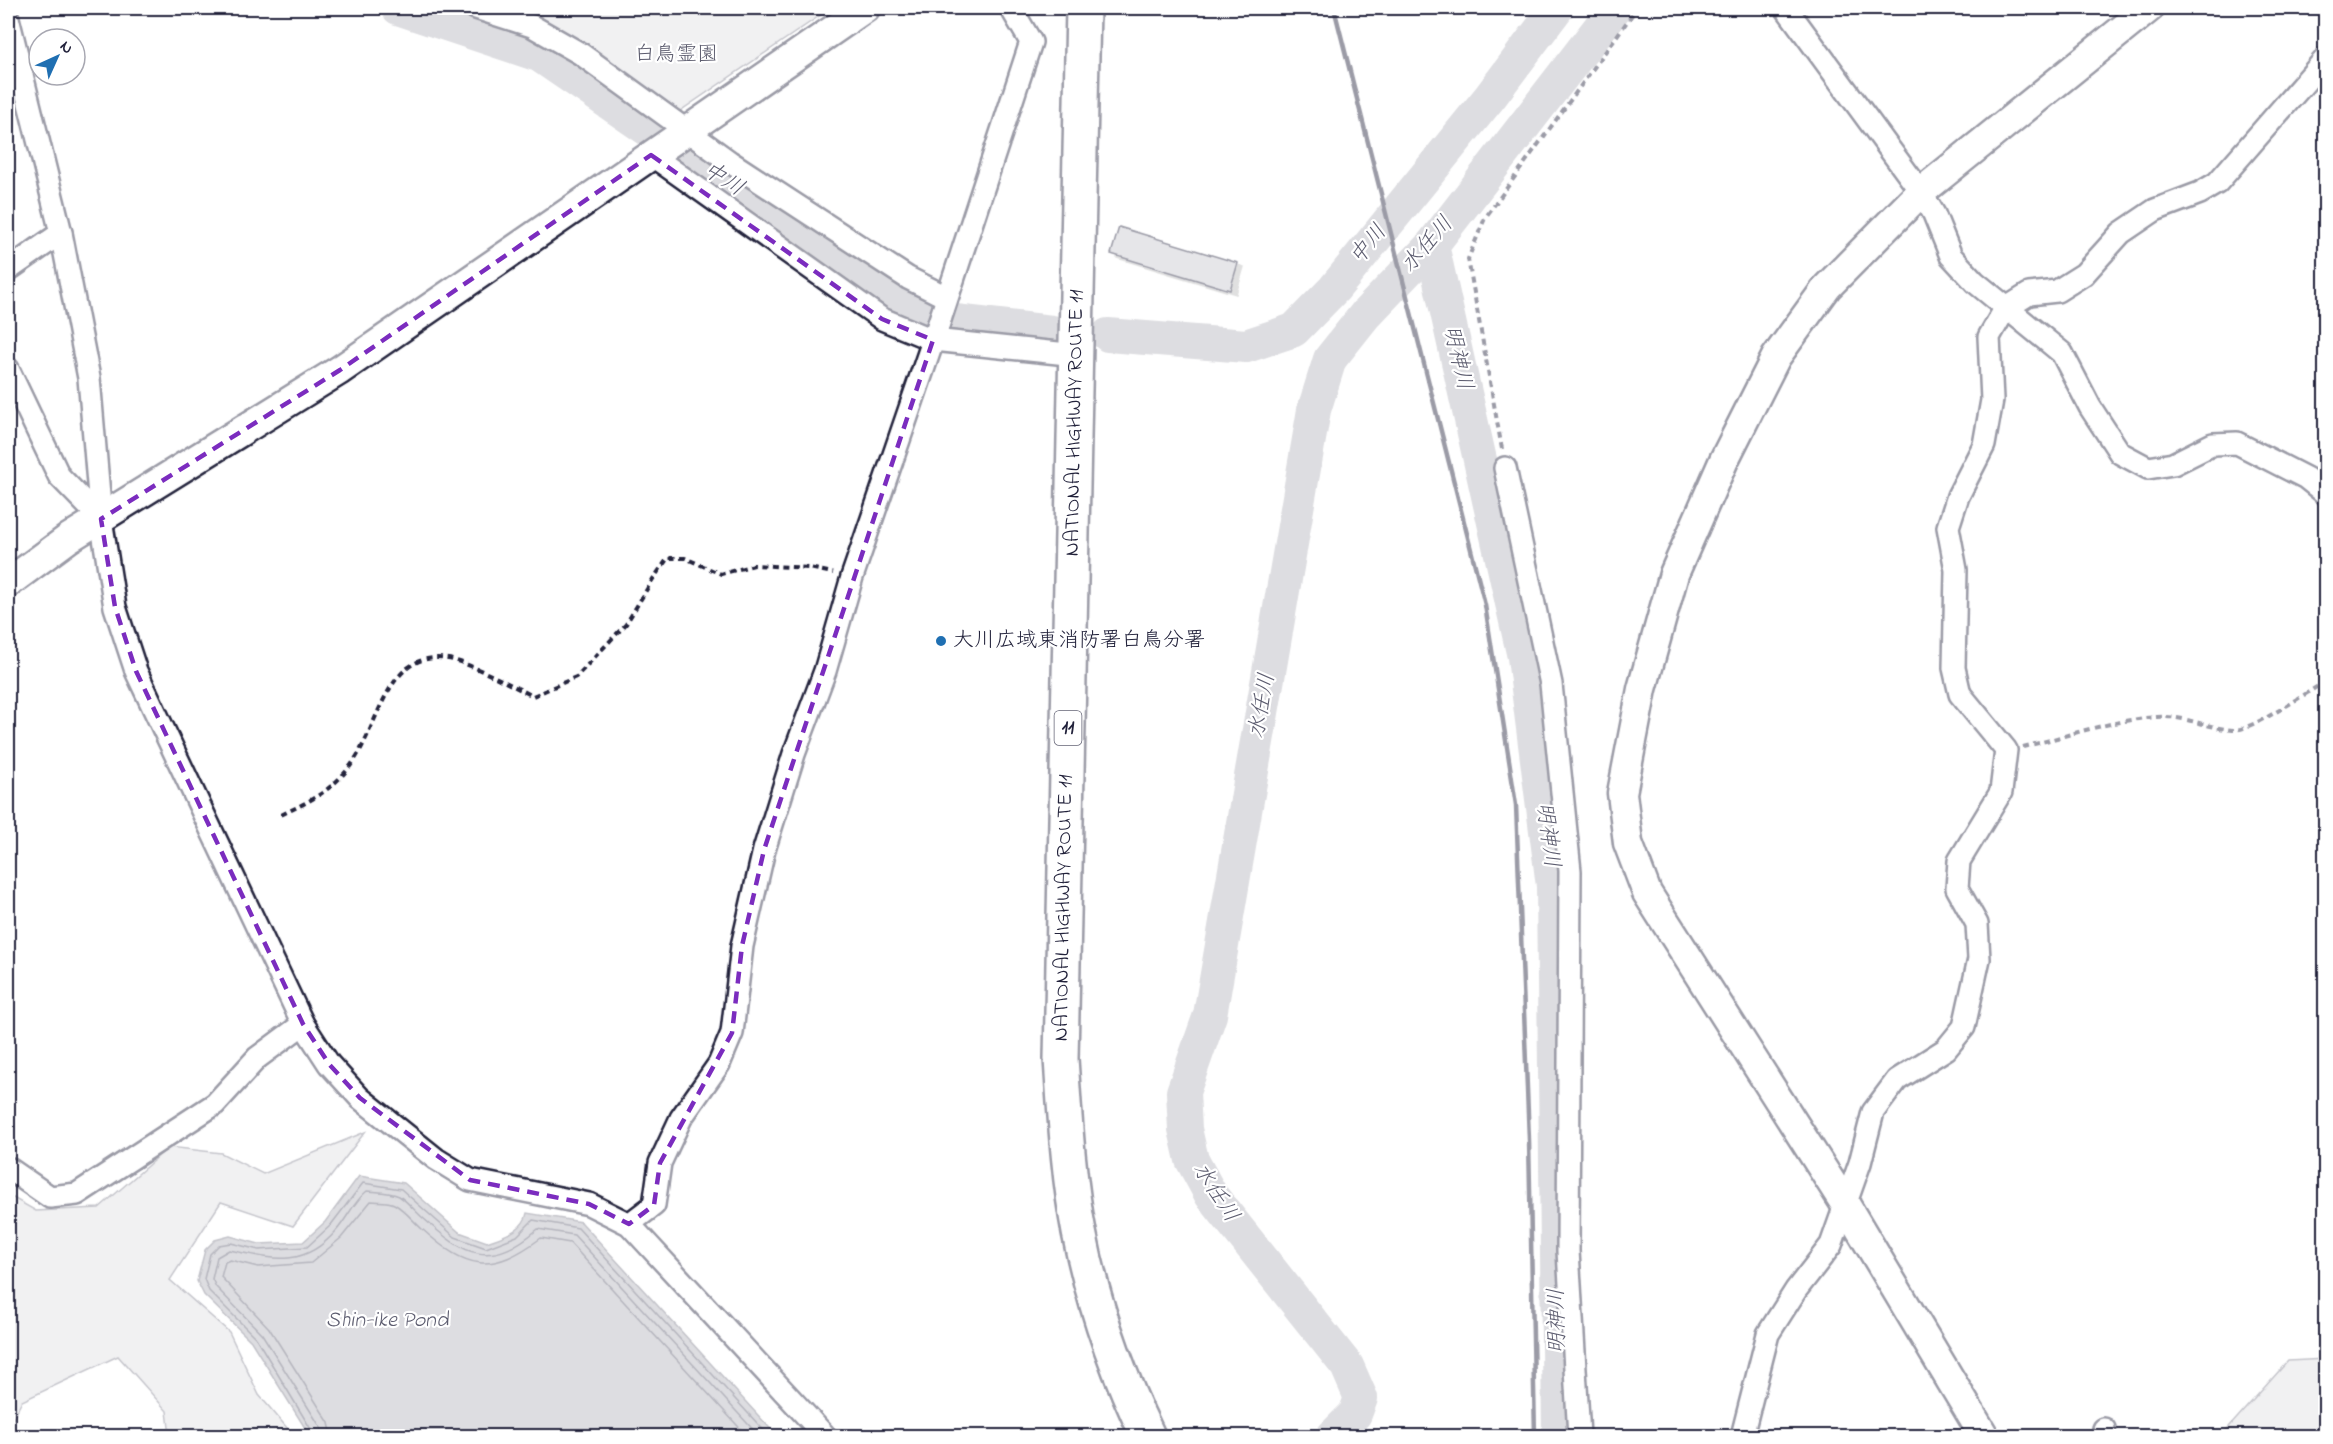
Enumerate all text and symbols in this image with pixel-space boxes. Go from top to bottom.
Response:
north arrow [27,27,87,87]
text: N [54,35,79,60]
park label: 白鳥霊園 [634,40,718,70]
water label: 中川 [696,155,750,205]
water label: 水任川 [1394,210,1462,280]
water label: 中川 [1343,218,1395,272]
street label: NATIONAL HIGHWAY ROUTE 11 [1058,289,1092,557]
water label: 明神川 [1434,322,1480,394]
place label: 大川広域東消防署白鳥分署 [953,626,1205,656]
marker: 大川広域東消防署白鳥分署 [934,634,948,648]
water label: 水任川 [1242,671,1284,741]
road number: 11 [1054,711,1082,745]
street label: NATIONAL HIGHWAY ROUTE 11 [1047,774,1081,1042]
water label: 明神川 [1527,800,1567,870]
water label: 水任川 [1184,1157,1246,1229]
water label: 明神川 [1541,1288,1575,1354]
water label: Shin-ike Pond [326,1305,450,1337]

